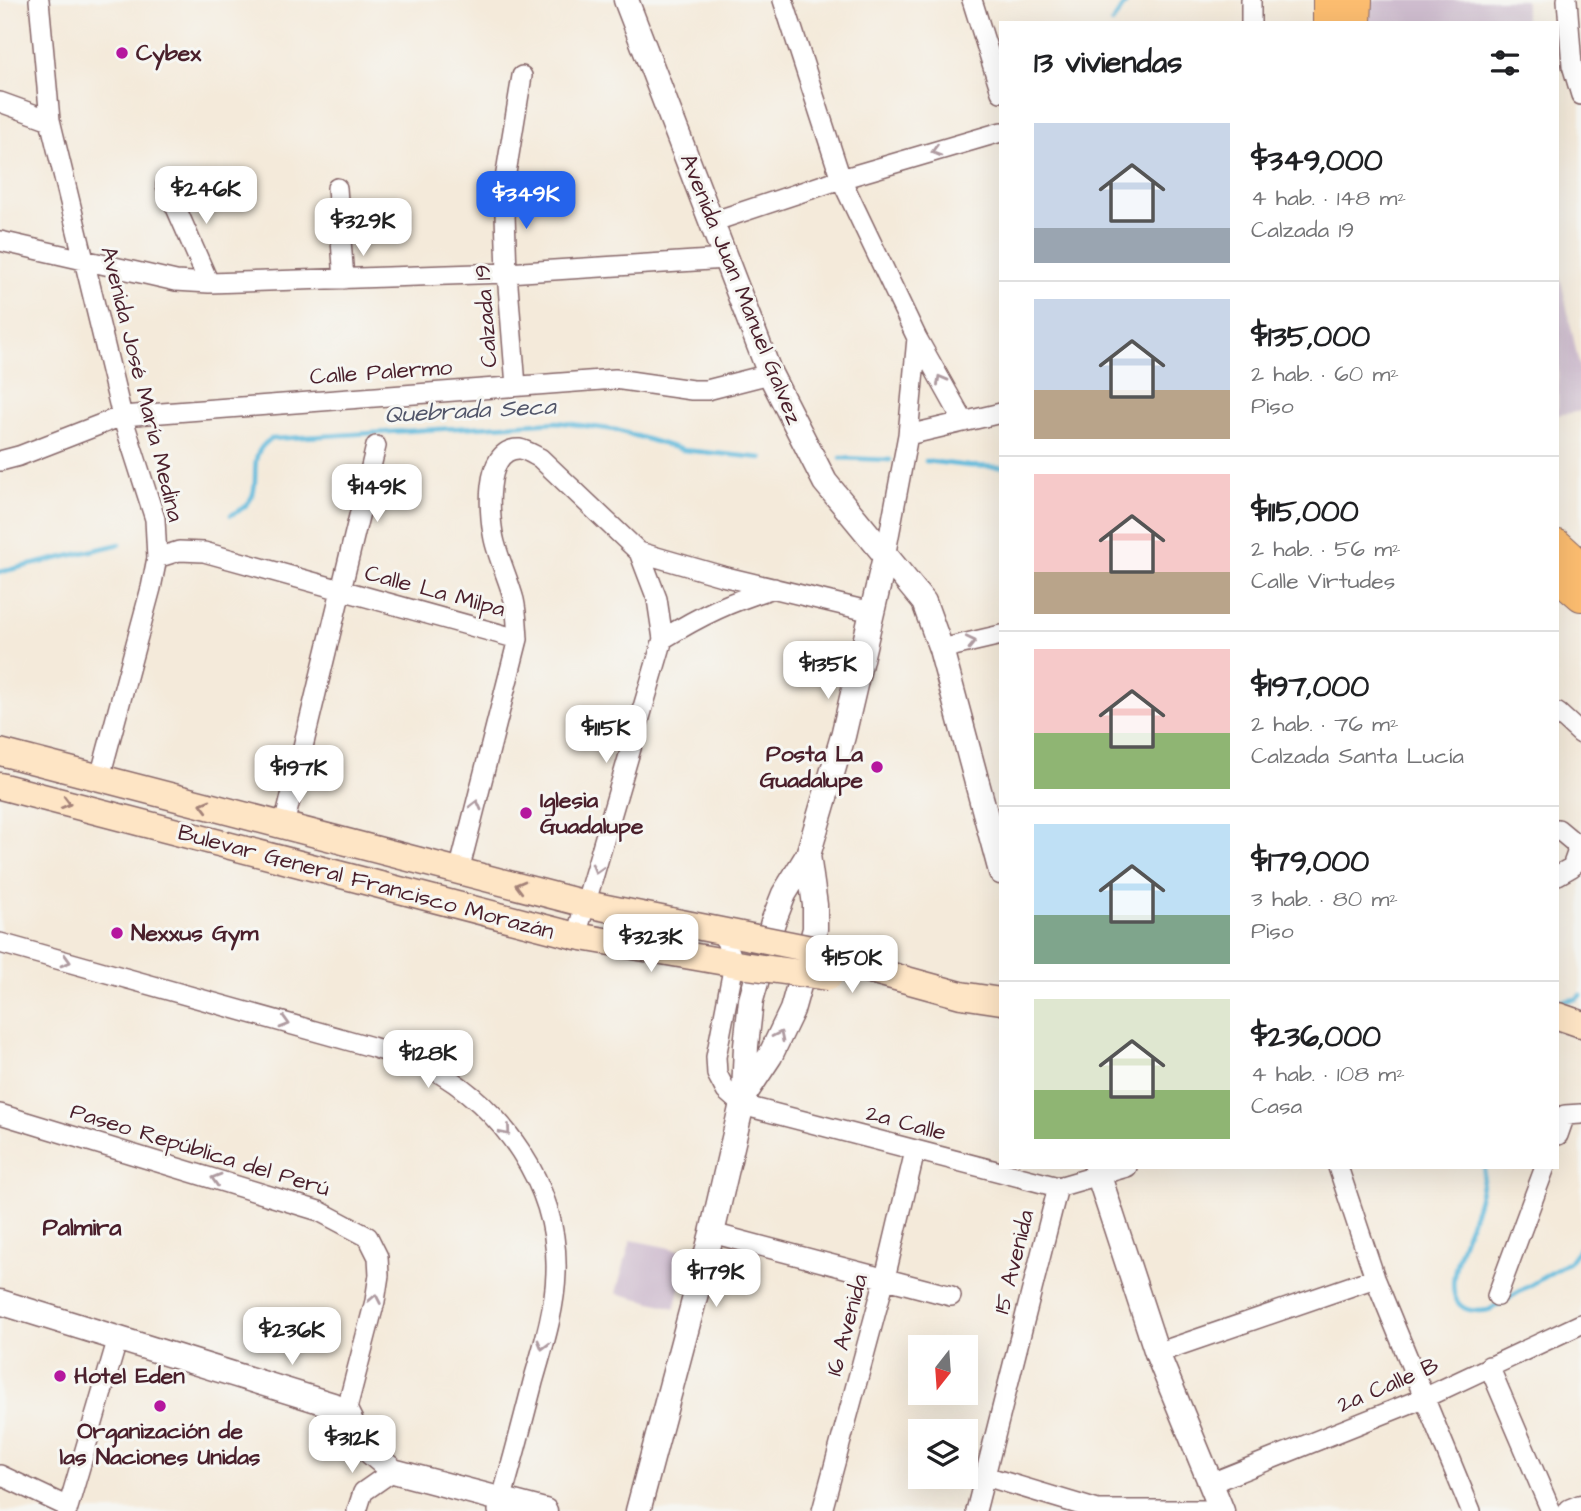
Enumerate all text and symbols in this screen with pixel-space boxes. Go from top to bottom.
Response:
place label: Cybex [136,37,202,71]
text: 13 viviendas [1034,42,1182,84]
icon: filters [1486,44,1524,82]
marker: Cybex [114,45,130,61]
text: $349,000 [1251,140,1383,182]
one-way arrow [930,143,942,157]
street label: Avenida Juan Manuel Galvez [672,149,810,430]
icon: home [1090,151,1174,235]
pin: $246K [157,166,255,226]
pin: $349K [477,172,575,231]
text: $246K [171,173,241,205]
text: $349K [492,178,560,210]
text: 4 hab. · 148 m² [1251,182,1406,214]
pin: $329K [314,198,412,258]
text: $329K [331,205,395,237]
text: Calzada 19 [1251,214,1354,246]
street label: Avenida José María Medina [92,243,192,525]
street label: Calzada 19 [466,263,506,369]
text: $135,000 [1251,316,1370,358]
icon: home [1090,327,1174,411]
street label: Calle Palermo [309,351,453,393]
text: 2 hab. · 60 m² [1251,358,1399,390]
one-way arrow [935,375,949,387]
water label: Quebrada Seca [384,389,558,432]
text: Piso [1251,390,1294,422]
pin: $149K [328,464,426,524]
text: $149K [348,471,406,503]
text: $115,000 [1251,491,1359,533]
icon: home [1090,502,1174,586]
text: 2 hab. · 56 m² [1251,533,1401,565]
street label: Calle La Milpa [361,557,509,625]
text: Calle Virtudes [1251,565,1395,597]
one-way arrow [965,636,977,650]
pin: $135K [779,642,877,701]
text: $135K [799,648,857,680]
text: $197,000 [1251,666,1369,708]
icon: home [1090,677,1174,761]
pin: $115K [557,706,655,765]
text: 2 hab. · 76 m² [1251,708,1399,740]
text: $115K [582,712,630,744]
place label: Posta La Guadalupe [760,738,864,796]
text: Calzada Santa Lucía [1251,740,1464,772]
pin: $197K [250,746,348,805]
text: $197K [271,752,327,784]
marker: Posta La Guadalupe [869,759,885,775]
place label: Iglesia Guadalupe [540,784,644,842]
one-way arrow [60,795,72,810]
one-way arrow [199,798,211,813]
one-way arrow [468,799,482,811]
marker: Iglesia Guadalupe [518,805,534,821]
street label: Bulevar General Francisco Morazán [174,816,558,948]
text: $179,000 [1251,841,1369,883]
icon: home [1090,852,1174,936]
one-way arrow [591,863,605,875]
one-way arrow [514,880,526,894]
text: 3 hab. · 80 m² [1251,883,1398,915]
pin: $323K [602,914,700,974]
text: Piso [1251,915,1294,947]
place label: Nexxus Gym [131,917,259,951]
text: $323K [619,921,683,953]
marker: Nexxus Gym [109,925,125,941]
pin: $150K [803,936,901,995]
text: $150K [822,942,882,974]
one-way arrow [59,953,71,967]
one-way arrow [278,1015,290,1029]
text: $236,000 [1251,1016,1381,1058]
icon: home [1090,1027,1174,1111]
pin: $128K [379,1030,477,1090]
one-way arrow [771,1031,785,1043]
text: $128K [399,1037,457,1069]
text: 4 hab. · 108 m² [1251,1058,1405,1090]
text: Casa [1251,1090,1302,1122]
street label: Paseo República del Perú [66,1095,334,1205]
street label: 2a Calle [862,1097,950,1149]
one-way arrow [498,1123,510,1136]
one-way arrow [211,1173,223,1187]
street label: 15 Avenida [986,1206,1042,1317]
district label: Palmira [42,1211,122,1245]
pin: $179K [667,1250,765,1309]
text: $179K [688,1256,744,1288]
street label: 16 Avenida [818,1270,876,1379]
one-way arrow [367,1293,382,1305]
pin: $236K [243,1308,341,1367]
text: $236K [259,1314,325,1346]
north arrow [908,1335,978,1405]
map controls [908,1335,978,1489]
one-way arrow [537,1339,552,1351]
street label: 2a Calle B [1332,1349,1444,1421]
place label: Hotel Eden [74,1360,185,1392]
marker: Hotel Eden [52,1368,68,1384]
marker: Organización de las Naciones Unidas [152,1398,168,1414]
place label: Organización de las Naciones Unidas [60,1415,261,1473]
pin: $312K [303,1416,401,1475]
button: layers [908,1419,978,1489]
text: $312K [325,1422,379,1454]

